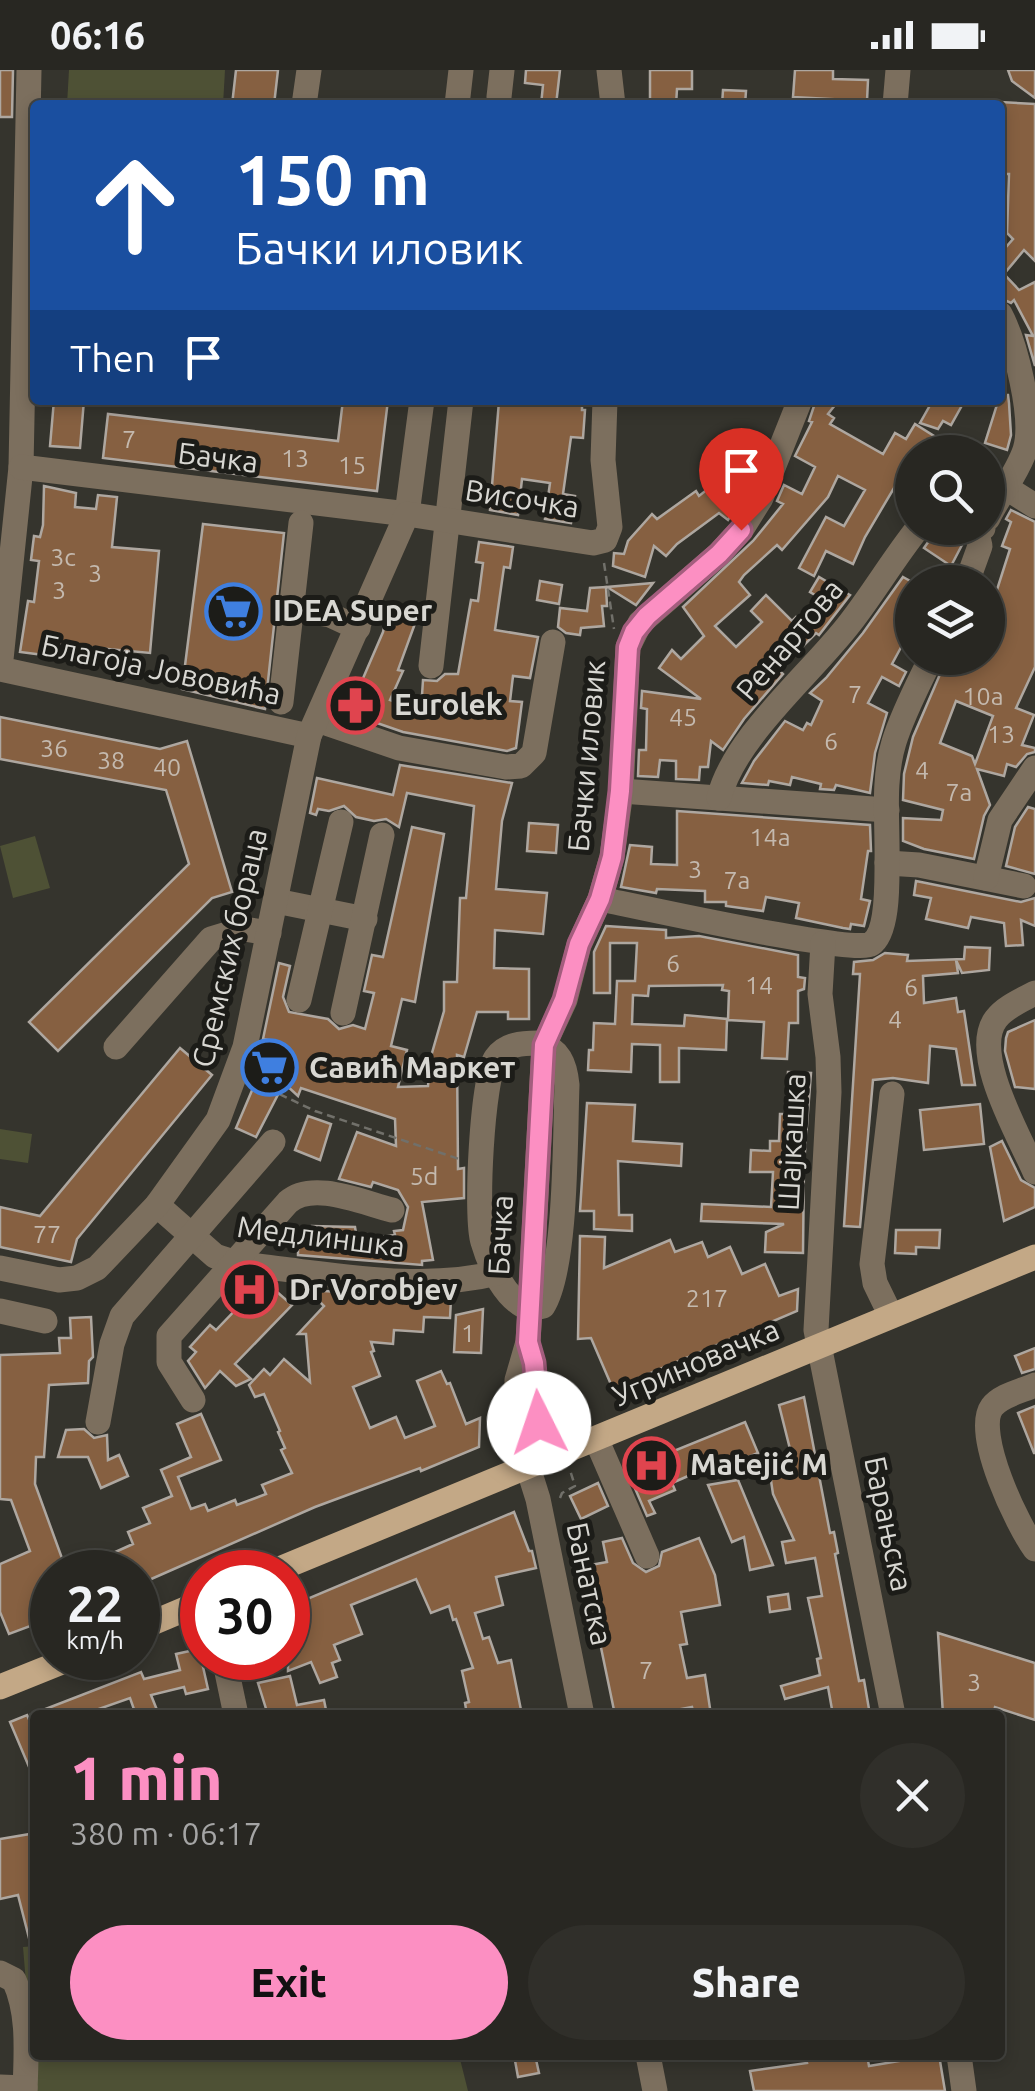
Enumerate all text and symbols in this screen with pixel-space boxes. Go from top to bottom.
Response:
text: 06:16 [50,14,145,56]
icon: ahead [70,140,200,270]
text: 150 m [235,140,430,218]
text: Бачки иловик [235,222,524,273]
icon: arrive [176,330,231,385]
text: Then [70,337,156,379]
house number: 7 [122,425,136,453]
pin [699,428,784,531]
street label: Бачка [176,435,260,479]
map controls [895,435,1005,675]
button: search [895,435,1005,545]
icon: arrive [714,443,769,498]
house number: 13 [281,444,309,472]
house number: 15 [338,451,366,479]
street label: Височка [463,472,581,524]
house number: 3c [50,543,76,571]
house number: 3 [88,559,102,587]
button: layers [895,565,1005,675]
street label: Ренартова [729,572,850,707]
house number: 3 [52,576,66,604]
supermarket icon: IDEA Super [204,581,264,641]
place label: IDEA Super [273,593,433,627]
street label: Благоја Јововића [38,627,284,711]
street label: Бачки иловик [561,659,611,853]
pharmacy icon: Eurolek [325,675,385,735]
house number: 7 [848,680,862,708]
house number: 10a [962,682,1004,710]
place label: Eurolek [394,687,503,721]
house number: 45 [669,703,697,731]
house number: 13 [987,720,1015,748]
house number: 6 [824,727,838,755]
house number: 36 [40,734,68,762]
house number: 38 [97,746,125,774]
house number: 40 [153,753,181,781]
house number: 4 [915,756,929,784]
house number: 7a [946,778,972,806]
house number: 14a [749,823,791,851]
street label: Сремских бораца [185,825,273,1071]
house number: 3 [688,855,702,883]
house number: 7a [724,866,750,894]
house number: 6 [666,949,680,977]
house number: 14 [745,971,773,999]
house number: 6 [904,973,918,1001]
house number: 4 [888,1005,902,1033]
supermarket icon: Савић Маркет [240,1038,300,1098]
place label: Савић Маркет [309,1050,515,1084]
street label: Шајкашка [770,1072,812,1212]
house number: 5d [410,1162,438,1190]
street label: Бачка [481,1194,519,1276]
street label: Медлиншка [235,1209,407,1263]
house number: 77 [33,1220,61,1248]
hospital icon: Dr Vorobjev [220,1260,280,1320]
place label: Dr Vorobjev [289,1272,458,1306]
house number: 217 [686,1284,728,1312]
street label: Угриновачка [607,1312,784,1412]
house number: 1 [461,1319,475,1347]
position arrow [487,1371,591,1475]
hospital icon: Matejić M [621,1435,681,1495]
place label: Matejić M [690,1447,828,1481]
street label: Барањска [858,1453,920,1594]
street label: Банатска [560,1519,620,1648]
speed limit sign: 30 [180,1550,310,1680]
text: 22 [67,1575,123,1631]
text: km/h [66,1626,124,1654]
house number: 7 [639,1656,653,1684]
house number: 3 [967,1668,981,1696]
button: close [860,1743,965,1848]
text: 1 min [70,1744,223,1811]
text: 380 m · 06:17 [70,1815,262,1851]
button: Exit [70,1925,508,2040]
button: Share [528,1925,965,2040]

